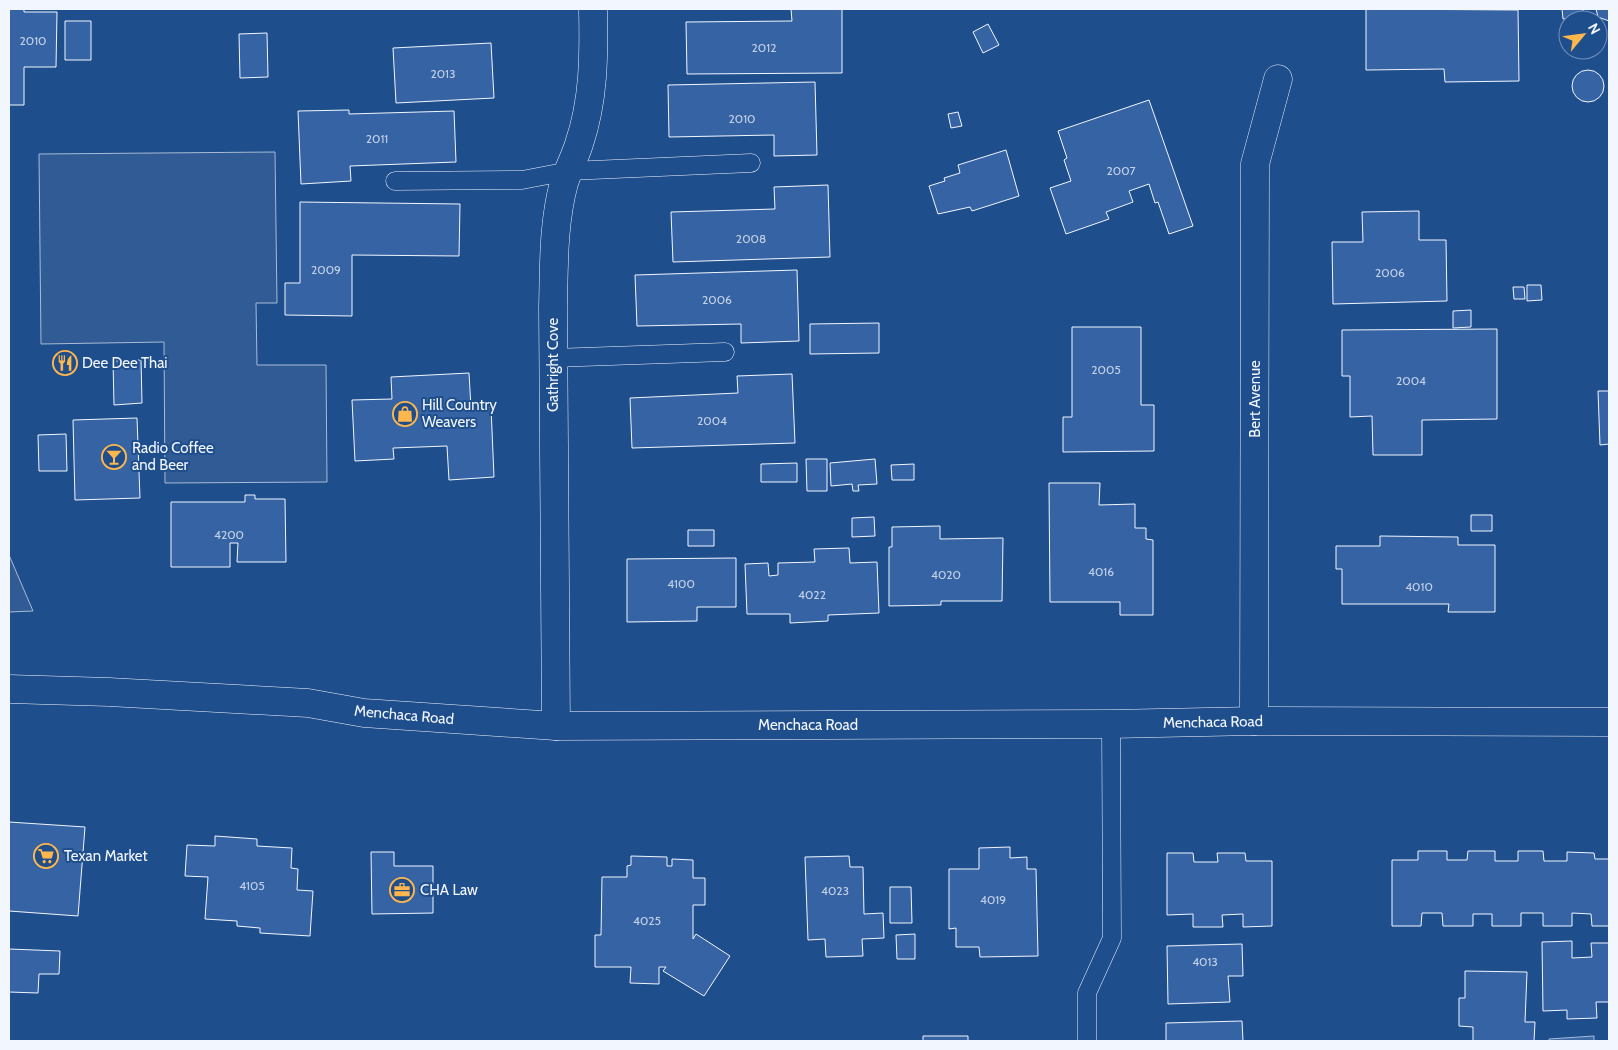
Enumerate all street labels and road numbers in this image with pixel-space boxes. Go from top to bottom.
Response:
street label: Gathright Cove [544,318,562,412]
street label: Bert Avenue [1246,360,1264,438]
street label: Menchaca Road [353,702,455,728]
street label: Menchaca Road [1163,712,1263,732]
street label: Menchaca Road [758,716,858,734]

